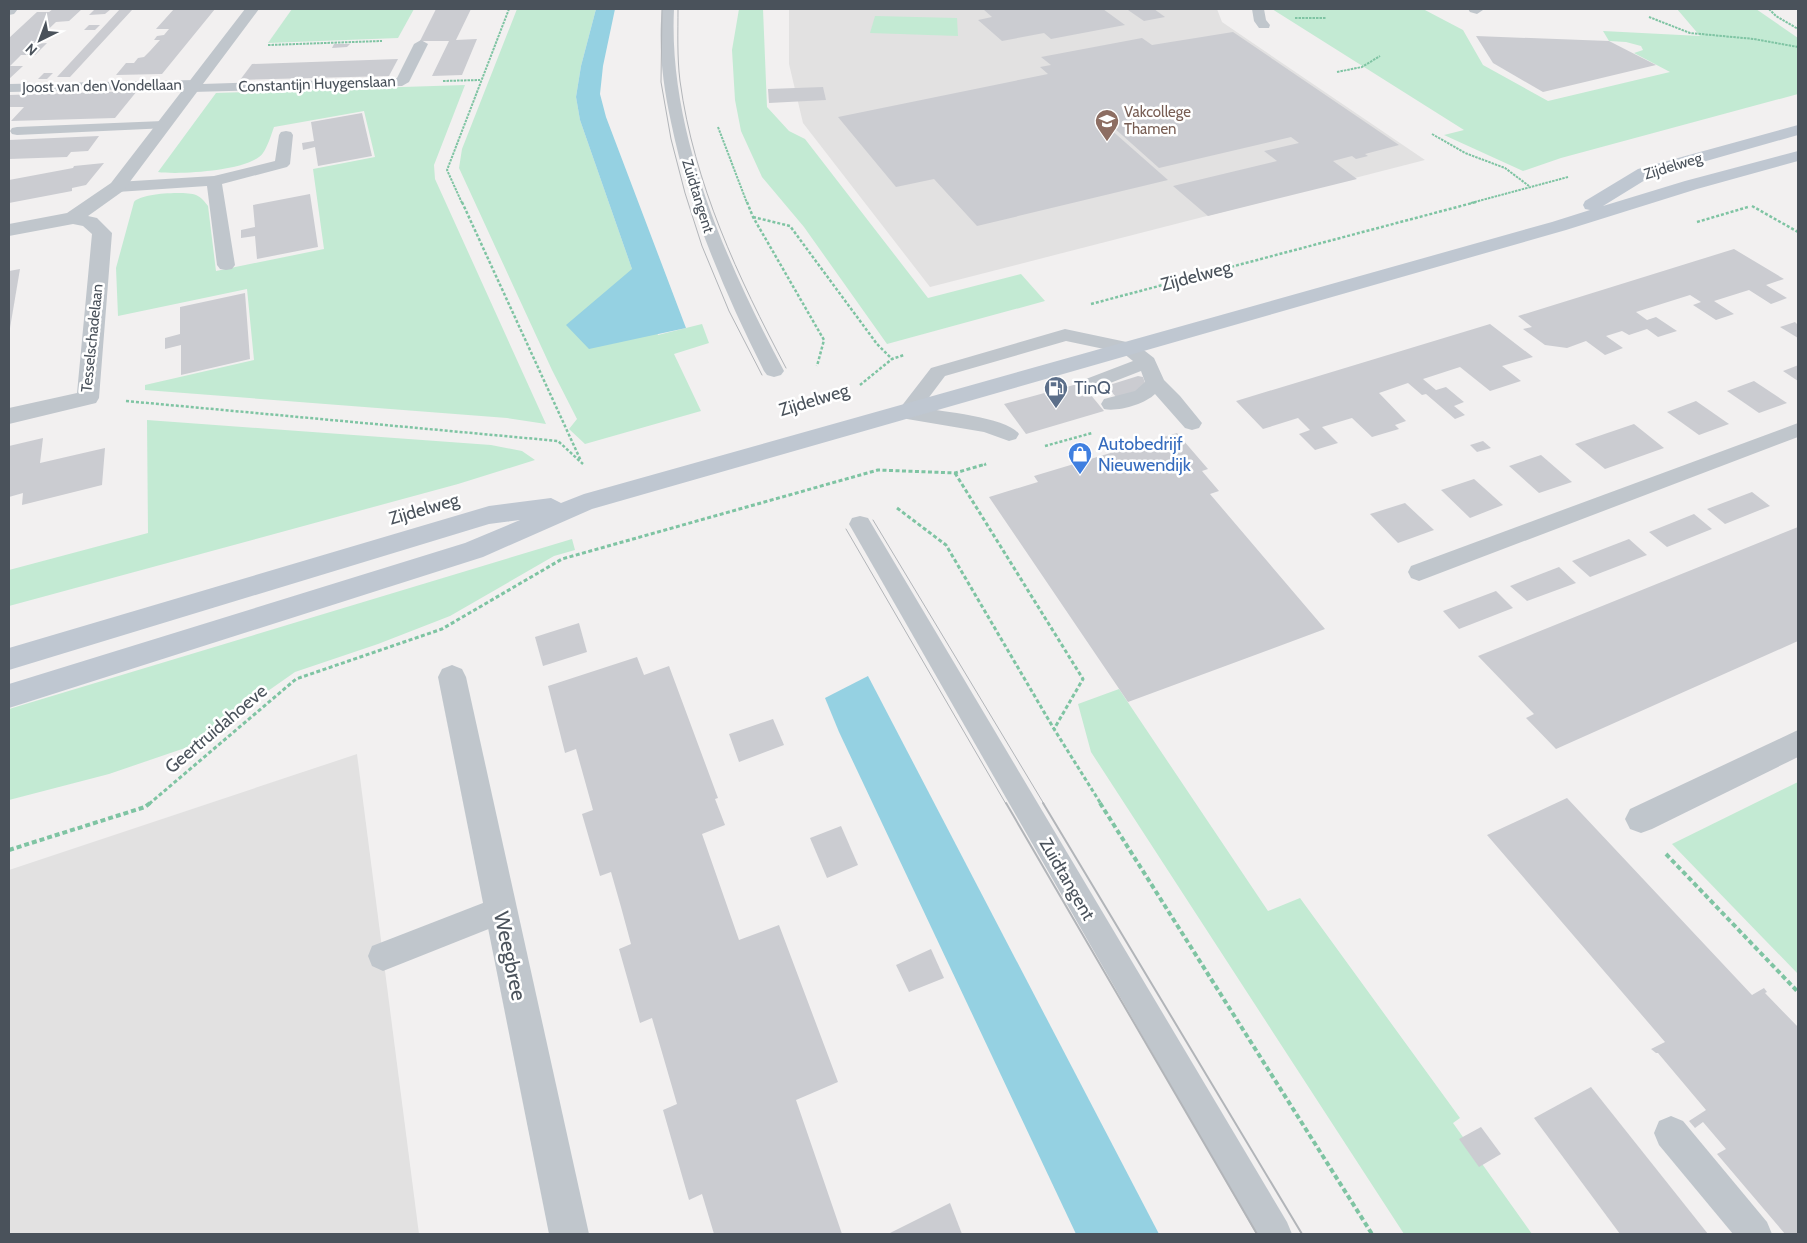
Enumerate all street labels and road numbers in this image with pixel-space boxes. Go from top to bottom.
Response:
street label: Constantijn Huygenslaan [238,72,396,96]
street label: Joost van den Vondellaan [21,76,182,96]
street label: Zijdelweg [1642,148,1705,183]
street label: Zuidtangent [678,157,718,235]
street label: Zijdelweg [1158,256,1235,296]
street label: Tesselschadelaan [77,283,107,393]
street label: Zijdelweg [776,379,853,421]
street label: Zijdelweg [386,488,463,529]
street label: Geertruidahoeve [160,680,272,778]
street label: Zuidtangent [1035,834,1099,924]
street label: Weegbree [489,909,532,1003]

